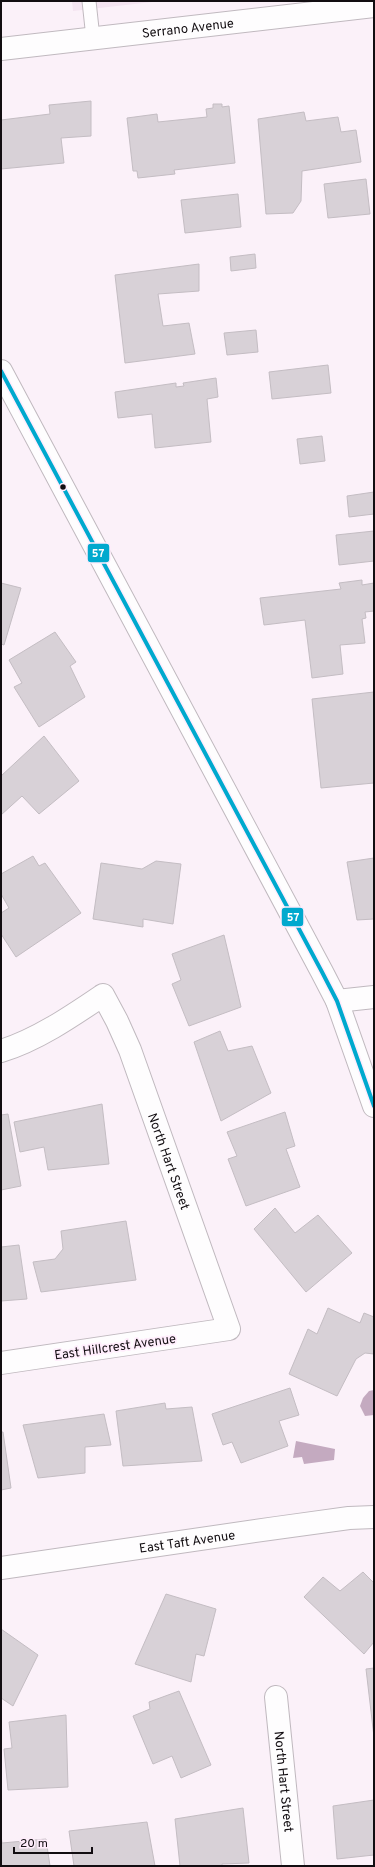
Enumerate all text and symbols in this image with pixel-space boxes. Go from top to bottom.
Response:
street label: Serrano Avenue [141,16,235,43]
unlabelled marker [58,482,68,492]
line badge: 57 [87,543,110,563]
text: 57 [92,547,104,561]
line badge: 57 [281,907,304,927]
text: 57 [287,911,299,925]
street label: North Hart Street [143,1111,192,1212]
street label: East Hillcrest Avenue [53,1332,177,1364]
street label: East Taft Avenue [138,1528,236,1558]
street label: North Hart Street [269,1730,296,1833]
scale bar [14,1829,92,1855]
text: 20 m [20,1836,48,1852]

